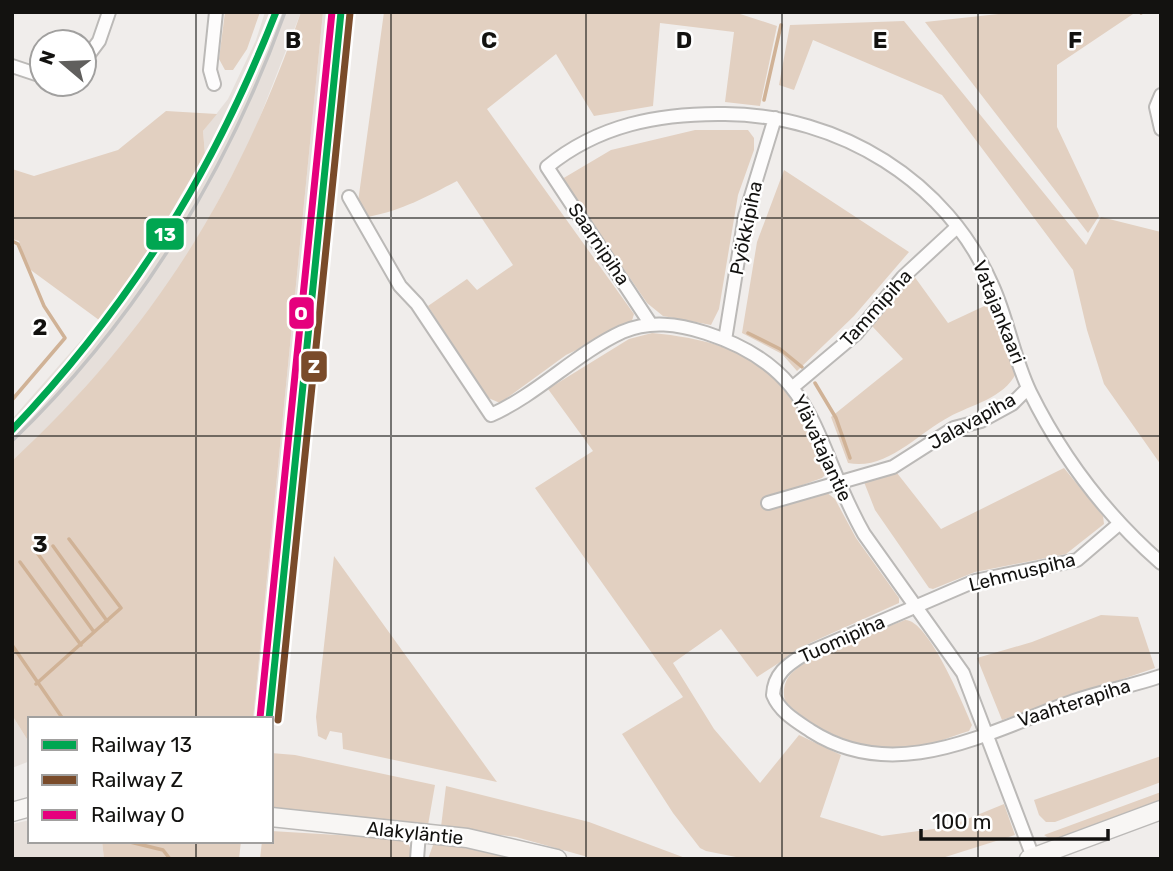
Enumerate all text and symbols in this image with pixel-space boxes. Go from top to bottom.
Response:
text: B [285,26,301,54]
text: C [481,26,497,54]
text: D [676,26,692,54]
text: E [873,26,887,54]
text: F [1068,26,1082,54]
north arrow [28,28,98,98]
text: N [34,47,60,68]
street label: Pyökkipiha [725,179,767,277]
street label: Saarnipiha [563,199,635,289]
line badge: 13 [145,217,185,251]
text: 13 [154,223,176,246]
street label: Vatajankaari [968,257,1030,367]
street label: Tammipiha [835,265,917,351]
line badge: O [288,296,315,330]
text: O [294,302,308,325]
text: 2 [33,313,47,341]
line badge: Z [300,350,328,383]
text: Z [308,355,320,378]
street label: Jalavapiha [924,388,1020,454]
street label: Ylävatajantie [787,391,857,505]
text: 3 [32,530,48,558]
street label: Lehmuspiha [966,548,1078,596]
street label: Tuomipiha [796,610,888,668]
street label: Vaahterapiha [1015,674,1133,732]
legend [28,717,273,843]
text: Railway 13 [91,732,192,757]
text: Railway Z [91,767,183,792]
scale bar [921,798,1108,842]
text: Railway O [91,802,185,827]
text: 100 m [932,809,991,834]
street label: Alakyläntie [365,816,465,850]

